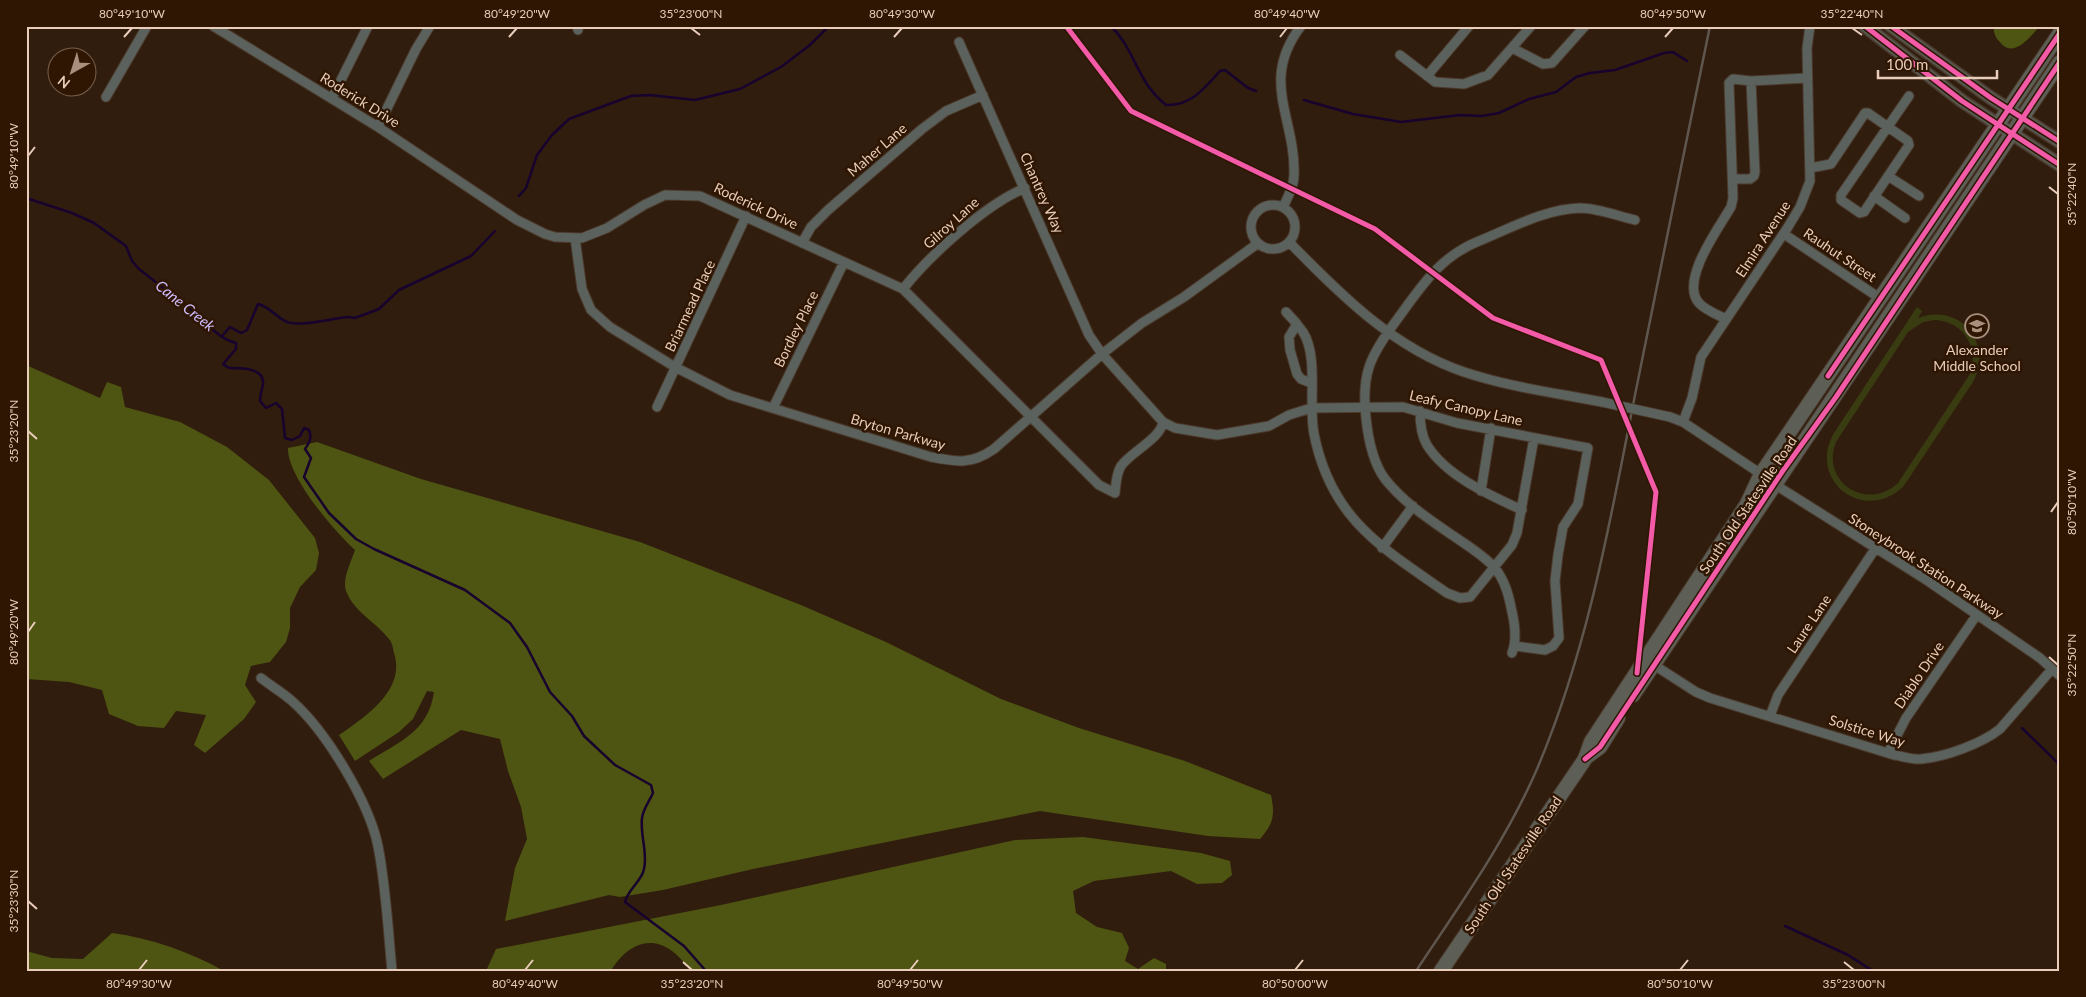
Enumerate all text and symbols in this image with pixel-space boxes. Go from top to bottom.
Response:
text: 80°49'10"W [99,6,166,21]
text: 80°49'20"W [484,6,551,21]
text: 35°23'00"N [660,6,722,21]
text: 80°49'30"W [869,6,936,21]
text: 80°49'40"W [1254,6,1321,21]
text: 80°49'50"W [1640,6,1707,21]
text: 35°22'40"N [1821,6,1883,21]
north arrow [48,48,98,98]
scale bar [1878,48,1997,80]
text: 100 m [1886,55,1928,73]
street label: Roderick Drive [317,68,403,131]
text: N [54,72,73,92]
street label: Maher Lane [844,119,910,180]
text: 80°49'10"W [6,122,21,189]
street label: Chantrey Way [1017,150,1068,237]
text: 35°22'40"N [2064,163,2079,225]
street label: Roderick Drive [712,179,801,232]
street label: Gilroy Lane [919,193,982,252]
street label: Elmira Avenue [1732,197,1794,280]
street label: Rauhut Street [1800,224,1880,285]
street label: Briarmead Place [661,257,718,354]
water label: Cane Creek [152,276,220,335]
street label: Bordley Place [770,288,821,370]
school or university icon: Alexander Middle School [1964,313,1990,339]
place label: Alexander Middle School [1933,341,2021,374]
street label: Leafy Canopy Lane [1408,386,1524,429]
text: 35°23'20"N [6,400,21,462]
street label: Bryton Parkway [849,410,948,453]
street label: South Old Statesville Road [1695,433,1800,577]
text: 80°50'10"W [2064,468,2079,535]
street label: Stoneybrook Station Parkway [1846,509,2007,622]
street label: Laure Lane [1783,591,1834,656]
text: 80°49'20"W [6,598,21,665]
text: 35°22'50"N [2064,634,2079,696]
street label: Diablo Drive [1890,638,1947,711]
street label: Solstice Way [1827,711,1908,750]
street label: South Old Statesville Road [1460,793,1565,937]
text: 35°23'30"N [6,870,21,932]
text: 80°49'30"W [106,976,173,991]
text: 80°49'40"W [492,976,559,991]
text: 35°23'20"N [661,976,723,991]
text: 80°49'50"W [877,976,944,991]
text: 80°50'00"W [1262,976,1329,991]
text: 80°50'10"W [1647,976,1714,991]
text: 35°23'00"N [1823,976,1885,991]

